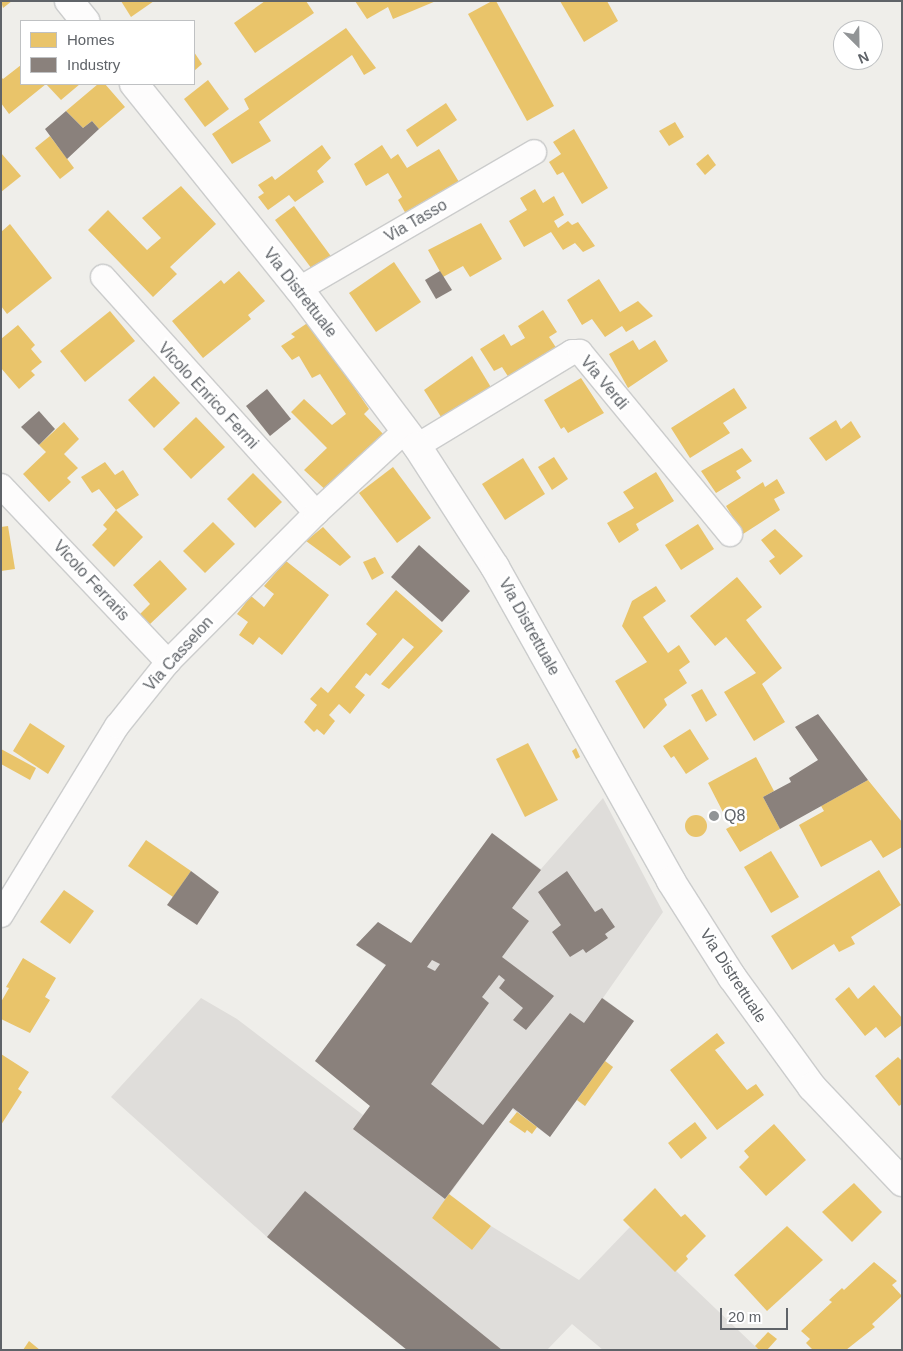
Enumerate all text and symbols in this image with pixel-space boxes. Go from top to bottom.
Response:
legend [20,20,195,85]
north arrow [833,20,883,70]
text: Homes [67,31,115,48]
text: N [856,49,871,67]
text: Industry [67,56,120,73]
street label: Via Tasso [381,195,451,247]
street label: Via Distrettuale [259,244,341,342]
street label: Vicolo Enrico Fermi [154,339,262,453]
street label: Via Verdi [576,352,632,414]
street label: Vicolo Ferraris [49,537,133,625]
street label: Via Distrettuale [494,575,564,679]
street label: Via Casselon [140,613,218,695]
place label: Q8 [724,806,745,826]
marker: Q8 [708,810,720,822]
street label: Via Distrettuale [695,925,771,1027]
scale bar [723,1298,790,1330]
text: 20 m [728,1308,761,1325]

